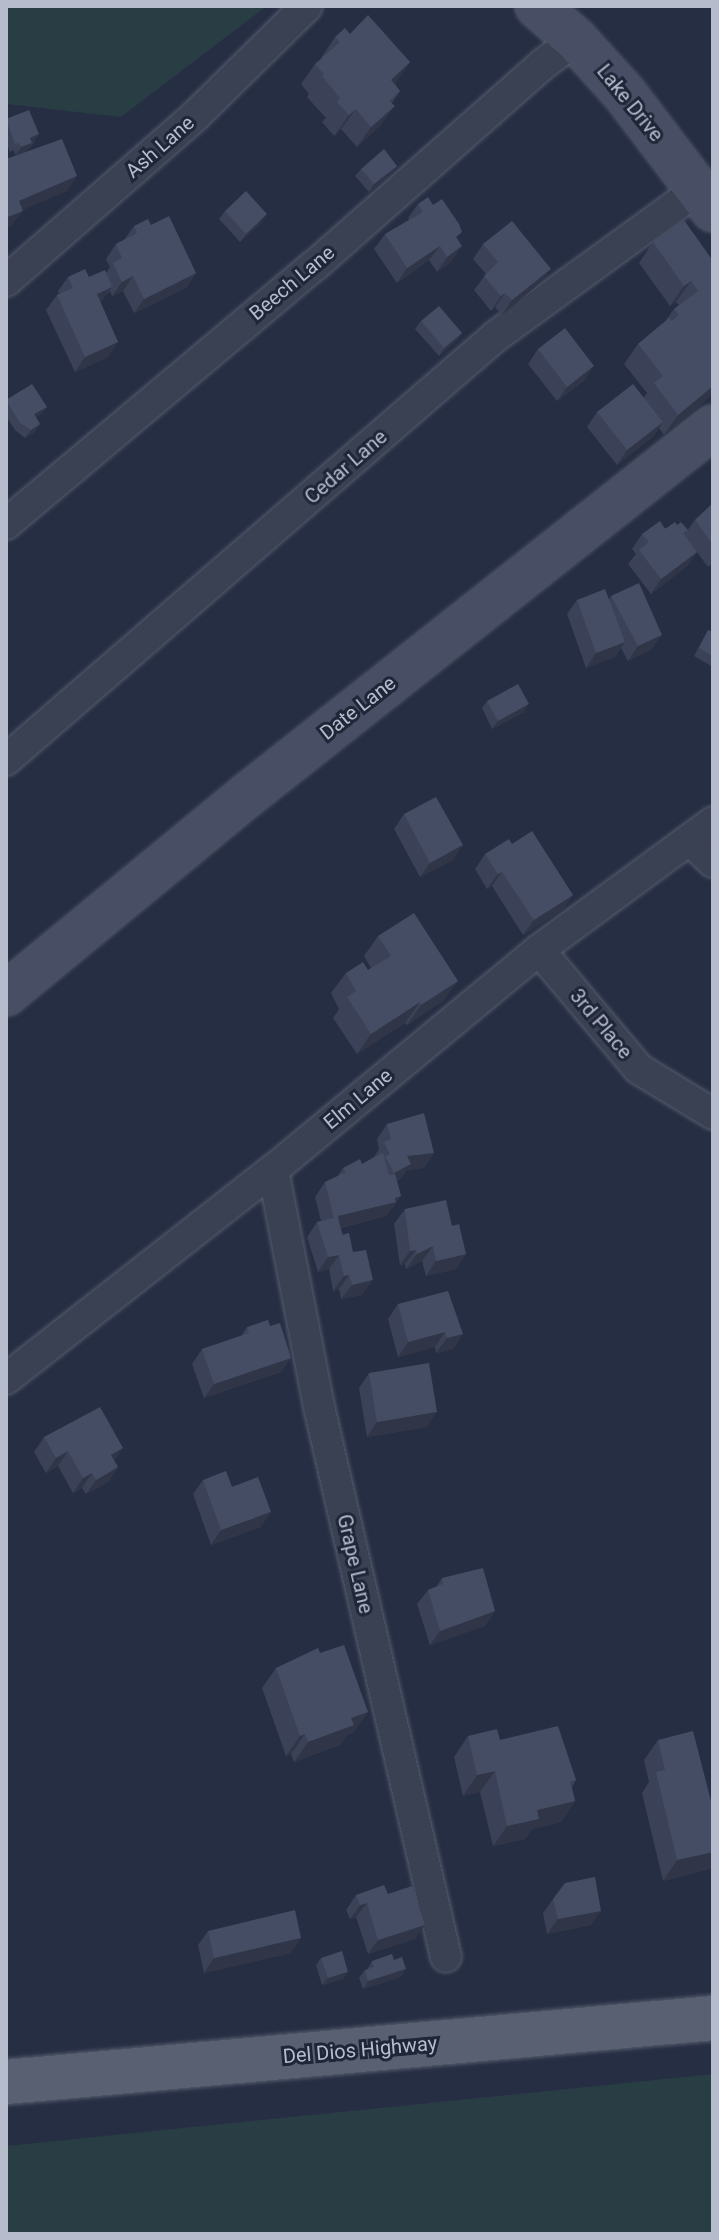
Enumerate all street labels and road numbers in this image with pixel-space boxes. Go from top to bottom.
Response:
street label: Lake Drive [592,60,668,146]
street label: Ash Lane [121,111,199,183]
street label: Beech Lane [245,241,339,325]
street label: Cedar Lane [300,425,392,509]
street label: Date Lane [315,671,401,745]
street label: 3rd Place [565,984,637,1064]
street label: Elm Lane [319,1063,397,1135]
street label: Grape Lane [332,1512,378,1616]
street label: Del Dios Highway [282,2031,438,2069]

